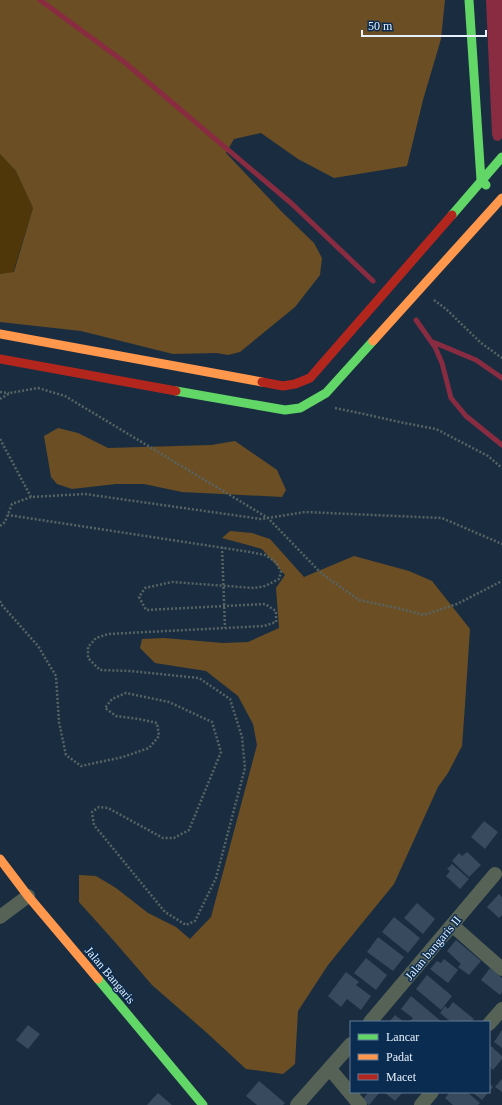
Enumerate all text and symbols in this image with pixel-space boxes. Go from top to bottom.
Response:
scale bar [362,12,486,38]
text: 50 m [368,19,393,33]
street label: Jalan bangaris II [402,913,464,983]
street label: Jalan Bangaris [82,944,138,1007]
legend [350,1021,490,1093]
text: Lancar [386,1030,419,1044]
text: Padat [386,1050,413,1064]
text: Macet [386,1070,417,1084]

